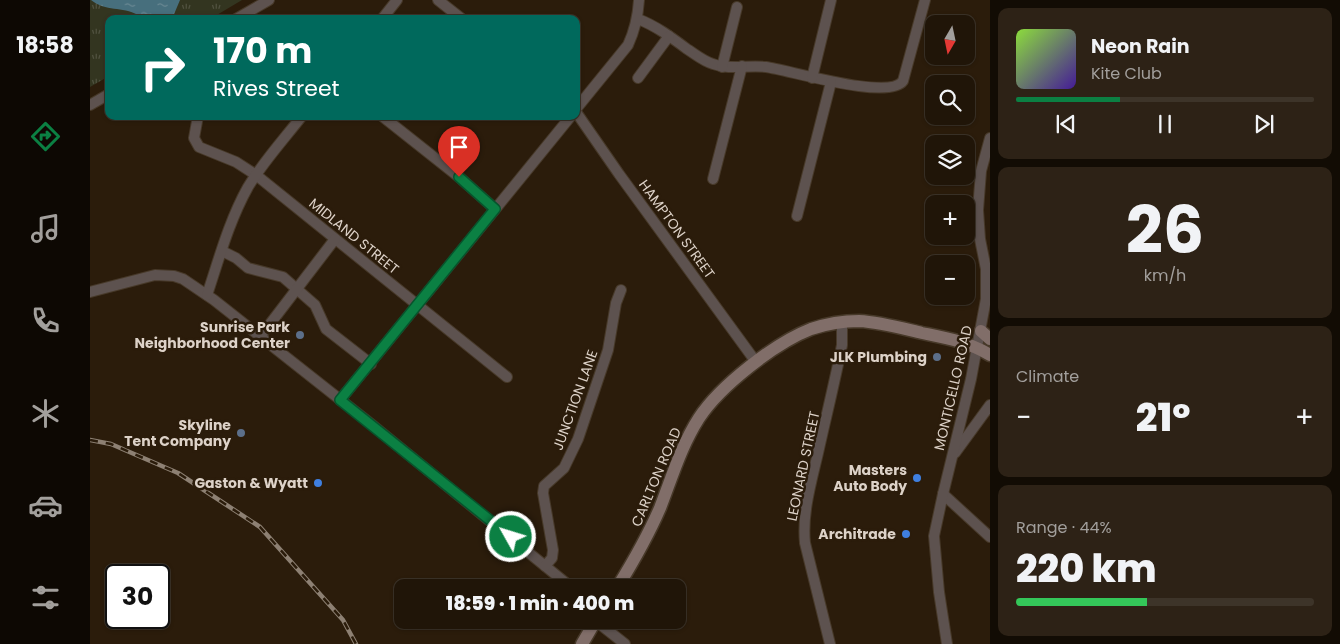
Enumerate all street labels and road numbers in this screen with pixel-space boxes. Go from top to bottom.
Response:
street label: HAMPTON STREET [634,176,720,283]
street label: MIDLAND STREET [305,193,404,279]
street label: MONTICELLO ROAD [929,323,977,452]
street label: JUNCTION LANE [548,347,602,453]
street label: LEONARD STREET [782,409,825,523]
street label: CARLTON ROAD [626,424,686,530]

